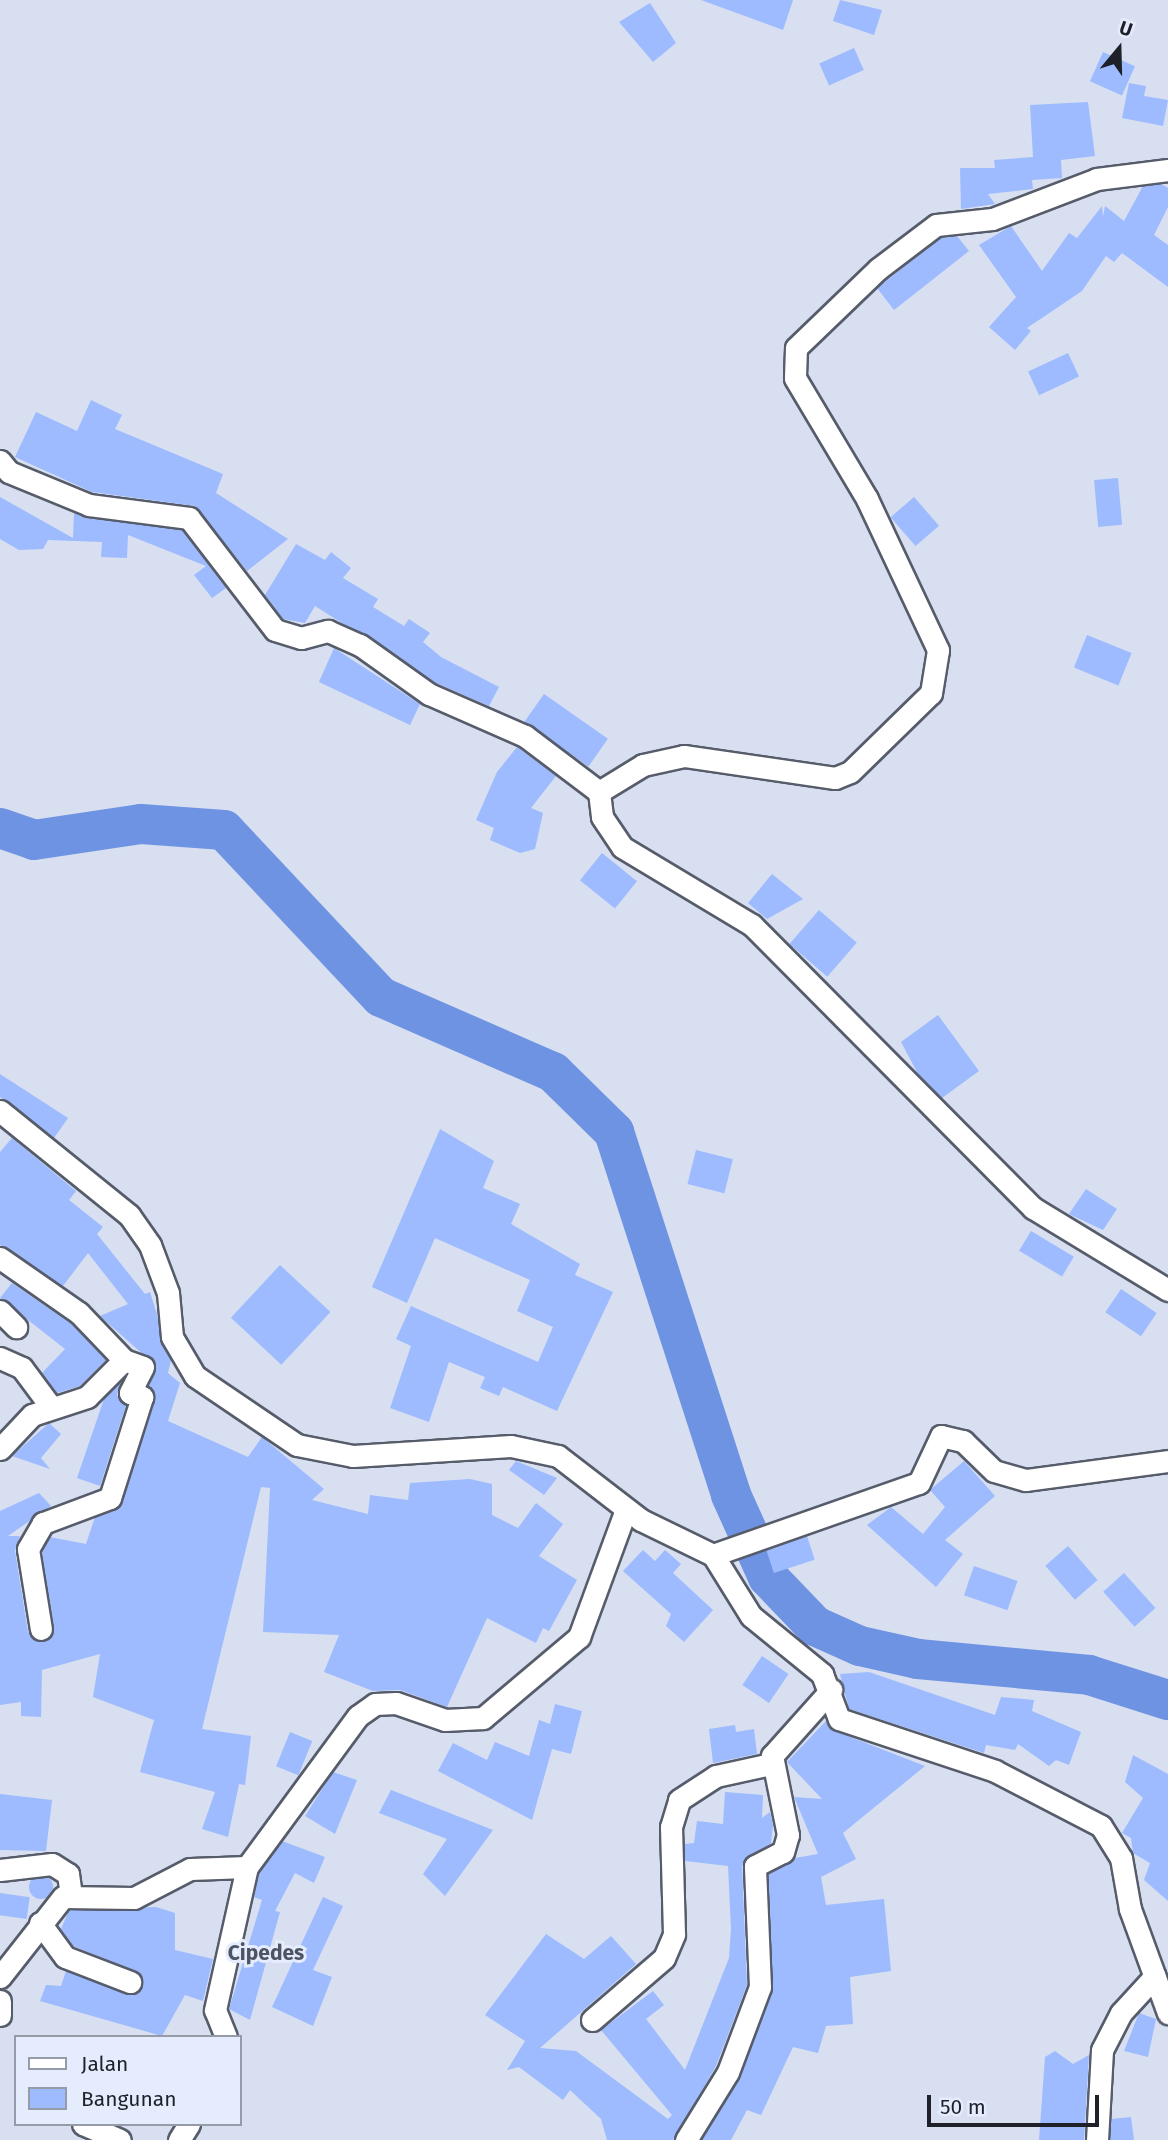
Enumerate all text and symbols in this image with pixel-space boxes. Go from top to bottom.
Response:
north arrow [1084,14,1154,84]
text: U [1116,16,1136,42]
district label: Cipedes [228,1940,304,1966]
legend [14,2035,242,2126]
text: Jalan [81,2051,128,2077]
scale bar [930,2080,1102,2124]
text: Bangunan [81,2086,176,2112]
text: 50 m [940,2094,986,2120]

